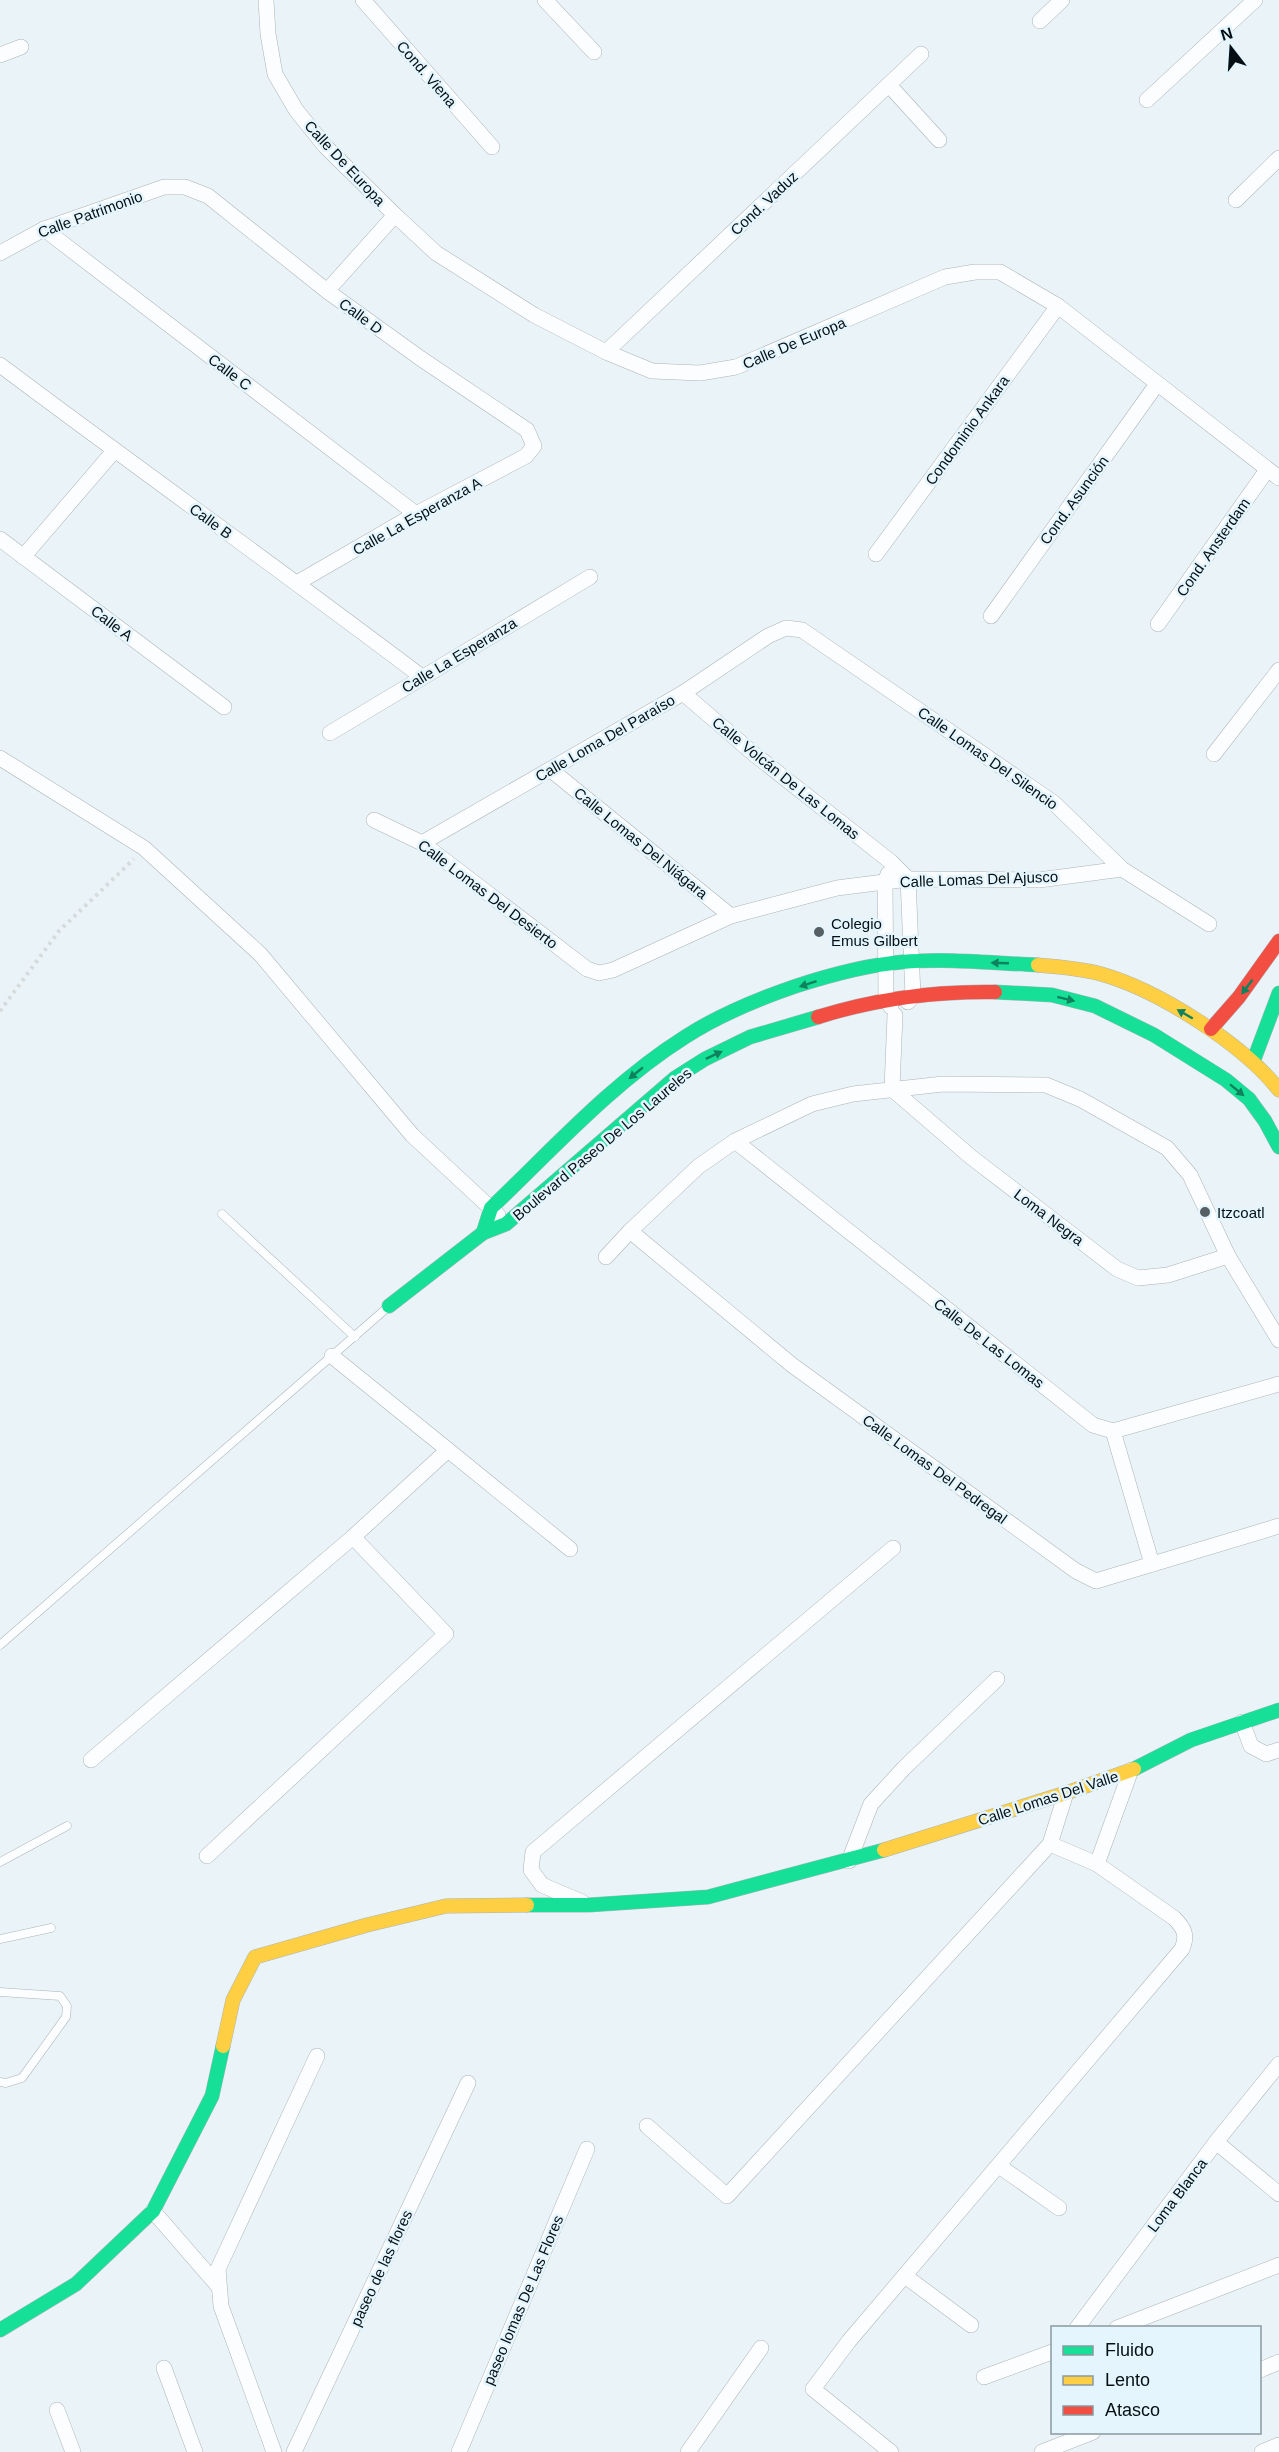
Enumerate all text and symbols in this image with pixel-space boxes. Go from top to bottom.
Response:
north arrow [1201,18,1261,78]
text: N [1219,24,1235,44]
street label: Cond. Viena [394,37,461,111]
street label: Calle De Europa [301,117,389,210]
street label: Cond. Vaduz [727,168,801,238]
street label: Calle Patrimonio [35,187,145,241]
street label: Calle D [336,295,386,337]
street label: Calle De Europa [740,313,849,372]
street label: Calle C [205,350,255,394]
street label: Condominio Ankara [922,372,1013,488]
street label: Cond. Asunción [1036,452,1112,548]
street label: Calle La Esperanza A [350,474,484,558]
street label: Cond. Ansterdam [1173,495,1253,599]
street label: Calle B [186,500,236,542]
street label: Calle A [88,602,136,644]
street label: Calle La Esperanza [399,614,520,696]
street label: Calle Loma Del Paraíso [532,691,678,785]
street label: Calle Lomas Del Silencio [915,703,1061,813]
street label: Calle Volcán De Las Lomas [709,713,863,843]
street label: Calle Lomas Del Niágara [571,784,712,902]
street label: Calle Lomas Del Desierto [415,836,561,952]
street label: Calle Lomas Del Ajusco [900,868,1058,890]
place label: Colegio Emus Gilbert [831,915,919,949]
marker: Colegio Emus Gilbert [812,925,826,939]
one-way arrow [990,959,1009,968]
one-way arrow [1241,978,1253,994]
one-way arrow [799,980,817,989]
one-way arrow [1057,994,1076,1004]
one-way arrow [1177,1009,1193,1020]
one-way arrow [705,1050,722,1059]
street label: Boulevard Paseo De Los Laureles [509,1064,695,1224]
one-way arrow [628,1067,644,1080]
one-way arrow [1229,1083,1245,1096]
street label: Loma Negra [1011,1185,1088,1249]
place label: Itzcoatl [1217,1204,1265,1221]
marker: Itzcoatl [1198,1205,1212,1219]
street label: Calle De Las Lomas [931,1295,1047,1391]
street label: Calle Lomas Del Pedregal [860,1411,1010,1527]
street label: Calle Lomas Del Valle [976,1767,1120,1829]
street label: Loma Blanca [1144,2154,1211,2235]
street label: paseo de las flores [347,2207,415,2329]
street label: paseo lomas De Las Flores [480,2213,566,2387]
legend [1051,2326,1261,2434]
text: Fluido [1105,2340,1154,2360]
text: Lento [1105,2370,1150,2390]
text: Atasco [1105,2400,1160,2420]

